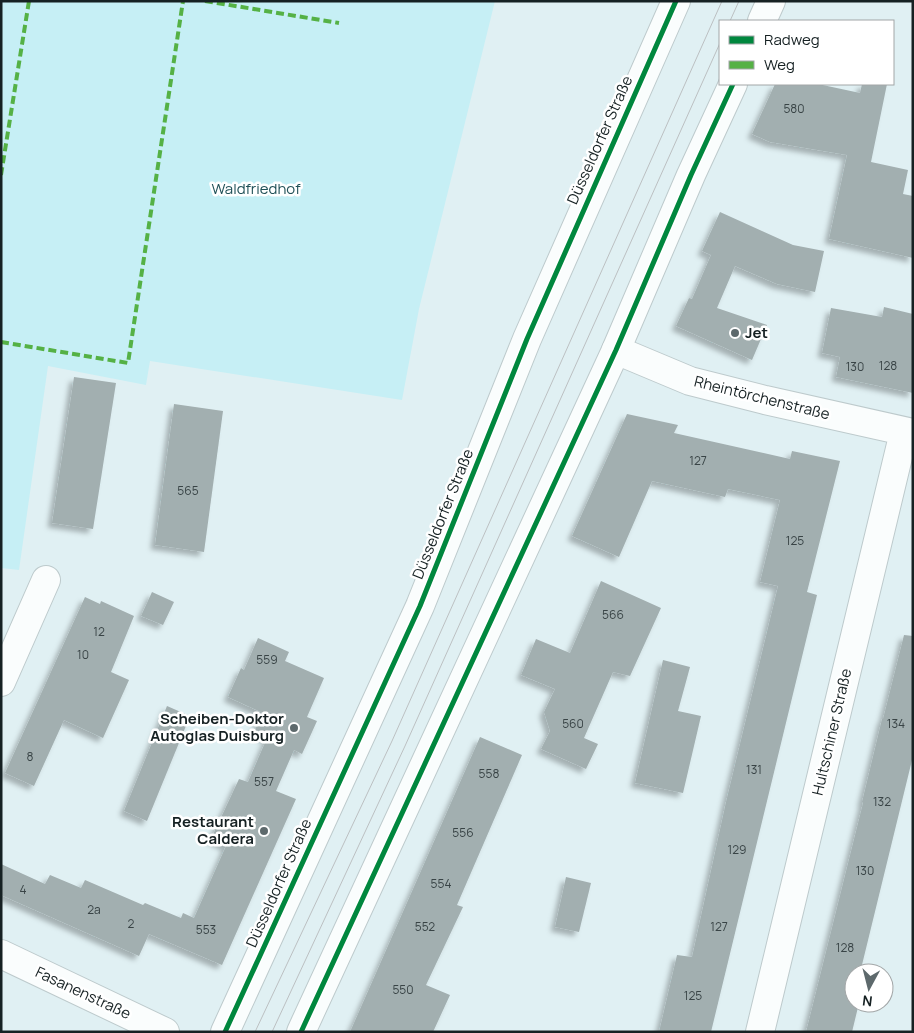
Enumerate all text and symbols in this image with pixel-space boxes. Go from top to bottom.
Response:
legend [719,20,894,85]
text: Radweg [764,29,820,50]
text: Weg [764,54,795,75]
street label: Düsseldorfer Straße [562,72,637,207]
house number: 580 [783,100,805,117]
park label: Waldfriedhof [211,178,301,199]
place label: Jet [745,322,768,343]
marker: Jet [729,327,741,339]
house number: 128 [879,357,897,374]
house number: 130 [846,358,864,375]
street label: Rheintörchenstraße [692,370,832,425]
street label: Düsseldorfer Straße [407,445,478,582]
house number: 127 [689,452,707,469]
house number: 565 [177,482,199,499]
house number: 125 [786,532,804,549]
house number: 566 [602,606,624,623]
house number: 12 [93,623,105,640]
house number: 10 [77,646,89,663]
house number: 559 [256,651,278,668]
street label: Hultschiner Straße [807,666,856,797]
place label: Scheiben-Doktor Autoglas Duisburg [150,708,284,746]
house number: 560 [562,715,584,732]
house number: 134 [887,715,905,732]
marker: Scheiben-Doktor Autoglas Duisburg [288,722,300,734]
house number: 8 [27,748,34,765]
house number: 131 [746,761,762,778]
house number: 558 [479,765,499,782]
house number: 557 [254,773,274,790]
house number: 132 [873,793,891,810]
place label: Restaurant Caldera [172,811,254,849]
street label: Düsseldorfer Straße [241,815,316,950]
house number: 556 [452,824,474,841]
marker: Restaurant Caldera [258,825,270,837]
house number: 129 [728,841,746,858]
house number: 130 [856,862,874,879]
house number: 554 [431,875,451,892]
house number: 4 [19,881,27,898]
house number: 2a [87,901,101,918]
house number: 2 [128,915,135,932]
house number: 552 [415,918,435,935]
house number: 127 [710,918,728,935]
house number: 553 [196,921,216,938]
house number: 128 [836,939,854,956]
street label: Fasanenstraße [32,961,135,1024]
north arrow [844,963,894,1013]
house number: 550 [392,981,414,998]
house number: 125 [684,987,702,1004]
text: N [861,991,874,1011]

